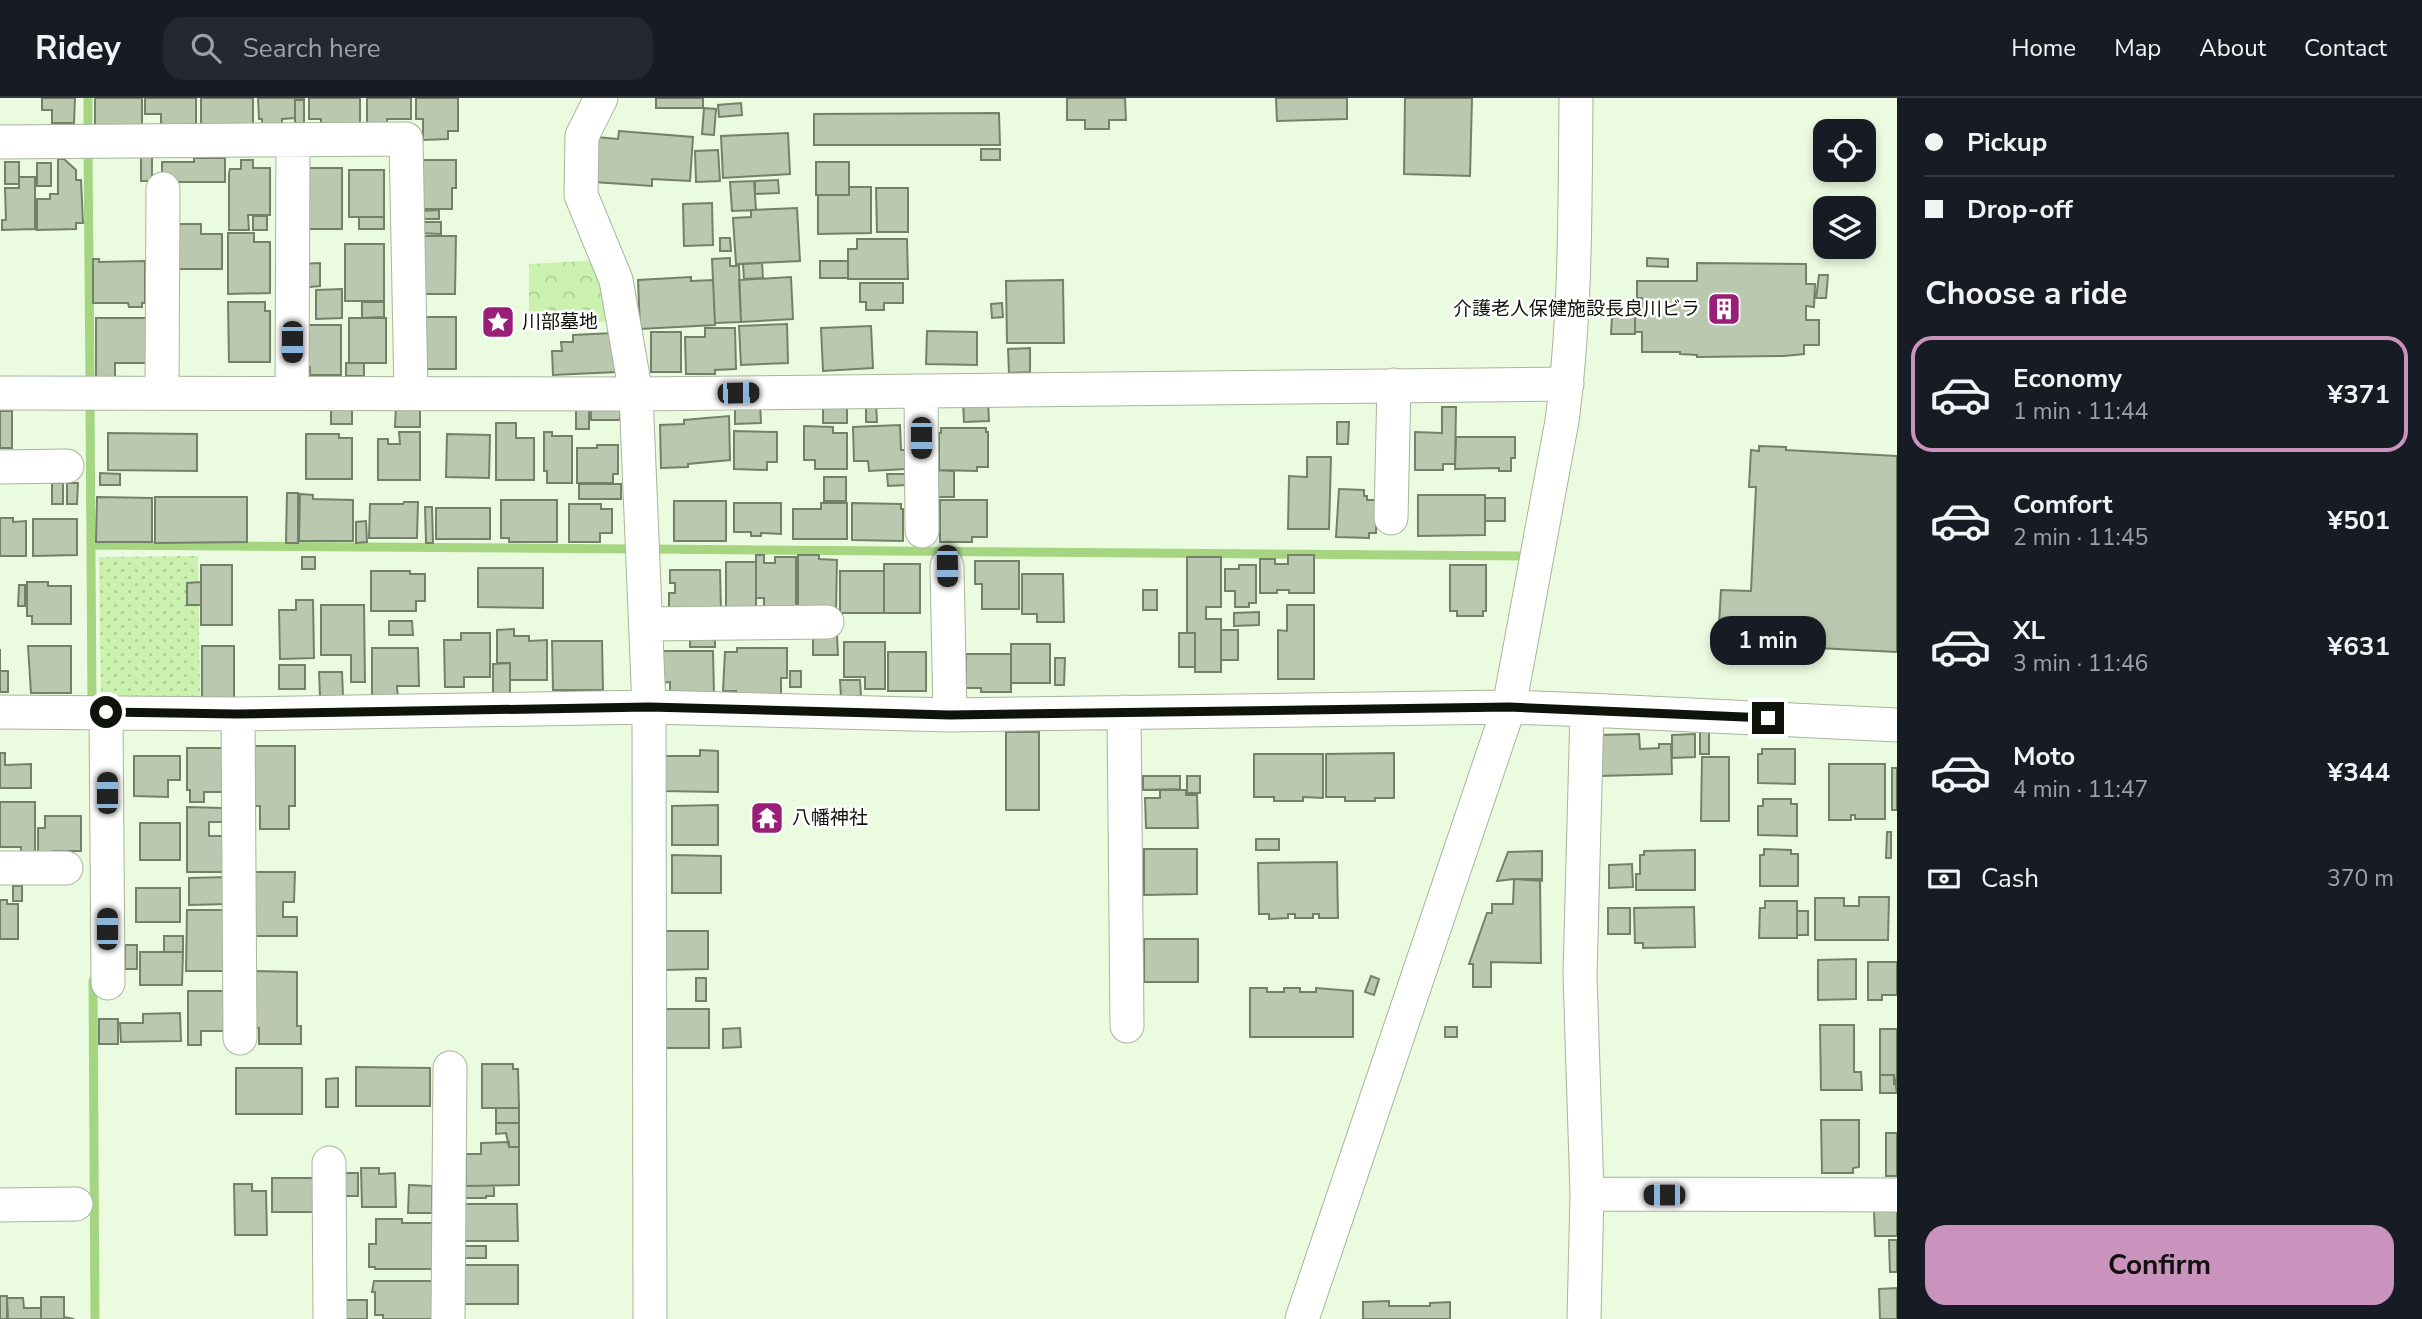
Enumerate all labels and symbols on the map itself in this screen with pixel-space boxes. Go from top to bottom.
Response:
building icon: 介護老人保健施設長良川ビラ [1705,290,1743,328]
place label: 介護老人保健施設長良川ビラ [1453,296,1700,322]
place icon: 川部墓地 [479,303,517,341]
place label: 川部墓地 [522,309,598,335]
car [282,321,303,363]
car [717,382,760,404]
car [911,417,932,459]
car [937,545,958,587]
callout: 1 min [1710,616,1826,666]
route start [90,696,122,728]
route end [1752,702,1784,734]
car [97,772,118,814]
temple icon: 八幡神社 [748,799,786,837]
place label: 八幡神社 [792,805,868,831]
car [97,908,118,950]
car [1644,1185,1686,1206]

